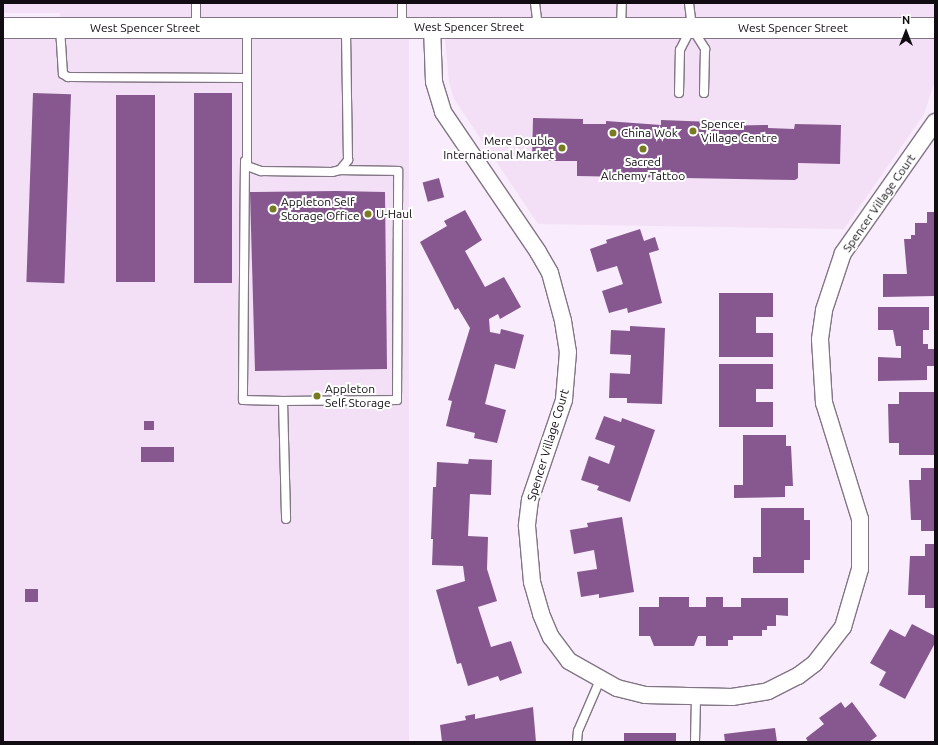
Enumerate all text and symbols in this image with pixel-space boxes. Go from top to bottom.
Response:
north arrow [886,12,926,52]
text: N [902,14,910,26]
street label: West Spencer Street [414,20,524,34]
street label: West Spencer Street [90,21,200,35]
street label: West Spencer Street [738,21,848,35]
place label: Spencer Village Centre [701,117,777,145]
place label: China Wok [621,126,678,140]
marker: Spencer Village Centre [688,126,698,136]
marker: China Wok [608,128,618,138]
place label: Mere Double International Market [443,134,554,162]
marker: Mere Double International Market [557,143,567,153]
marker: Sacred Alchemy Tattoo [638,144,648,154]
street label: Spencer Village Court [840,151,918,255]
place label: Sacred Alchemy Tattoo [601,155,685,183]
place label: Appleton Self Storage Office [281,195,360,223]
marker: Appleton Self Storage Office [268,204,278,214]
place label: U-Haul [376,207,412,221]
marker: U-Haul [363,209,373,219]
place label: Appleton Self Storage [325,382,391,410]
street label: Spencer Village Court [524,387,572,503]
marker: Appleton Self Storage [312,391,322,401]

